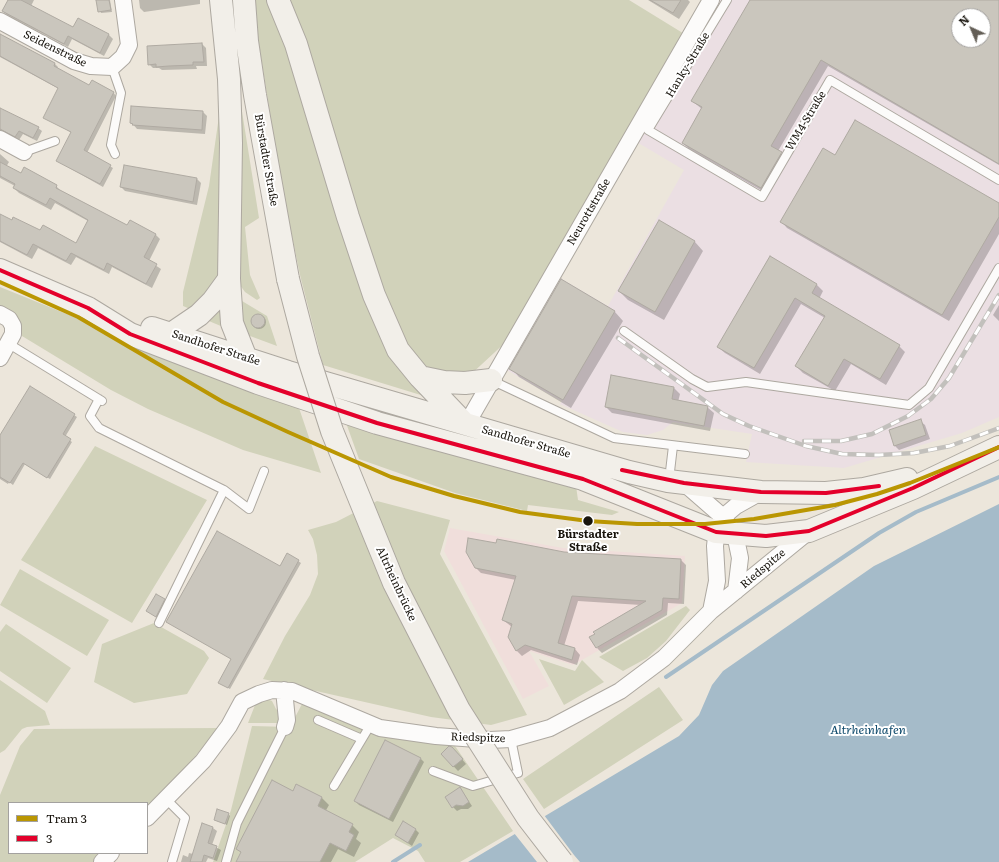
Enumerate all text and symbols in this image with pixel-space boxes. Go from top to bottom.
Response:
north arrow [951,8,991,48]
text: N [954,11,972,29]
street label: Seidenstraße [21,28,89,70]
street label: Hanky-Straße [663,30,713,100]
street label: WM4-Straße [783,89,829,153]
street label: Bürstadter Straße [251,113,281,207]
street label: Neurottstraße [565,176,613,248]
street label: Sandhofer Straße [170,328,262,368]
street label: Sandhofer Straße [480,423,572,461]
marker: Bürstadter Straße [581,514,595,528]
place label: Bürstadter Straße [557,528,619,554]
street label: Altrheinbrücke [373,545,419,623]
street label: Riedspitze [738,546,788,592]
water label: Altrheinhafen [830,723,906,737]
street label: Riedspitze [450,730,506,746]
legend [8,802,148,854]
text: Tram 3 [46,809,87,827]
text: 3 [46,829,53,847]

